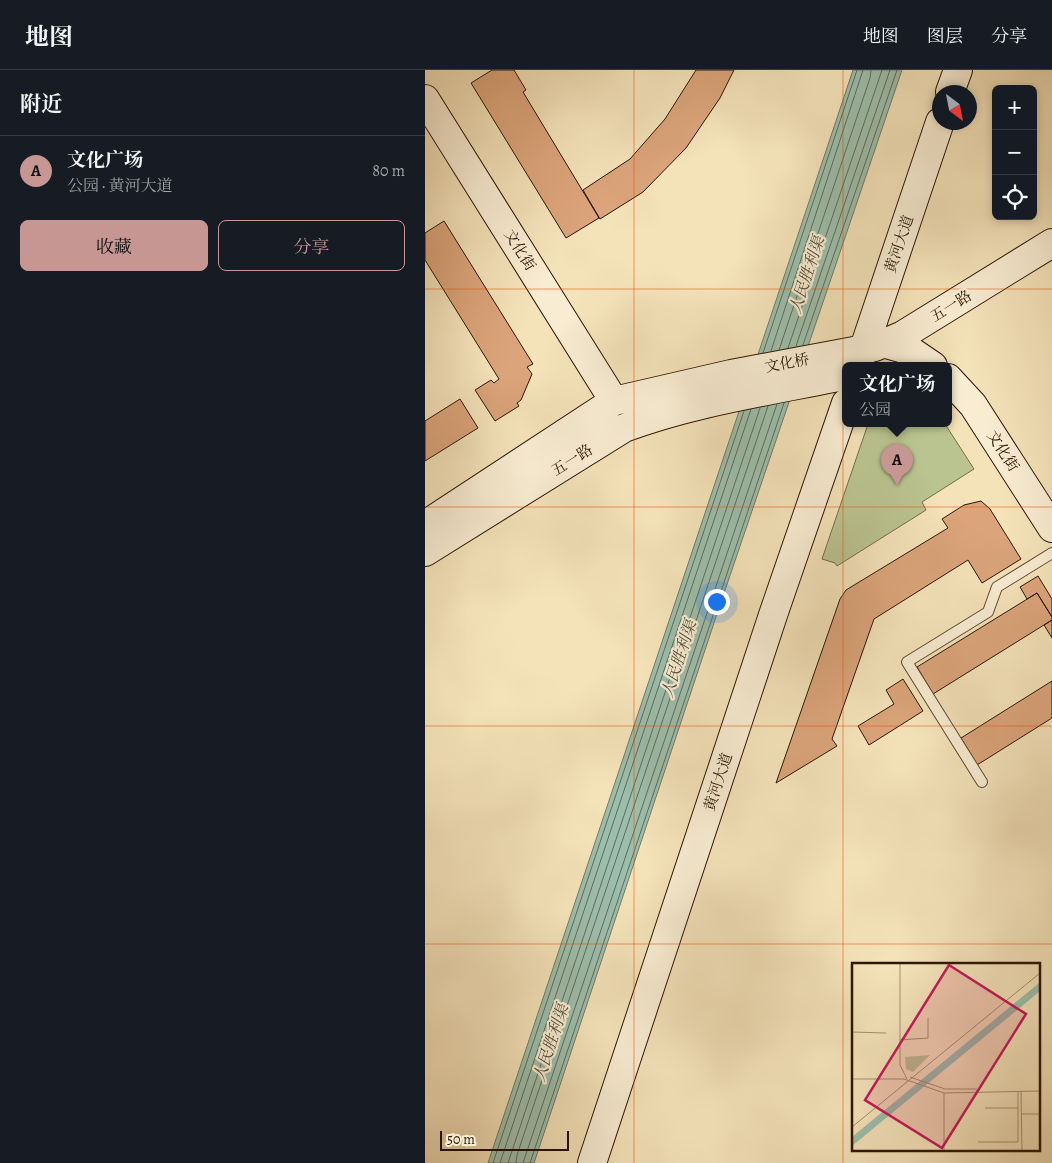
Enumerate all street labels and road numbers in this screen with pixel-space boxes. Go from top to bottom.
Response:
street label: 黄河大道 [880,212,918,276]
street label: 文化街 [500,226,540,274]
street label: 五一路 [927,286,975,326]
street label: 文化桥 [763,349,811,377]
street label: 文化街 [982,427,1024,475]
street label: 五一路 [548,440,596,480]
street label: 黄河大道 [699,750,737,814]

